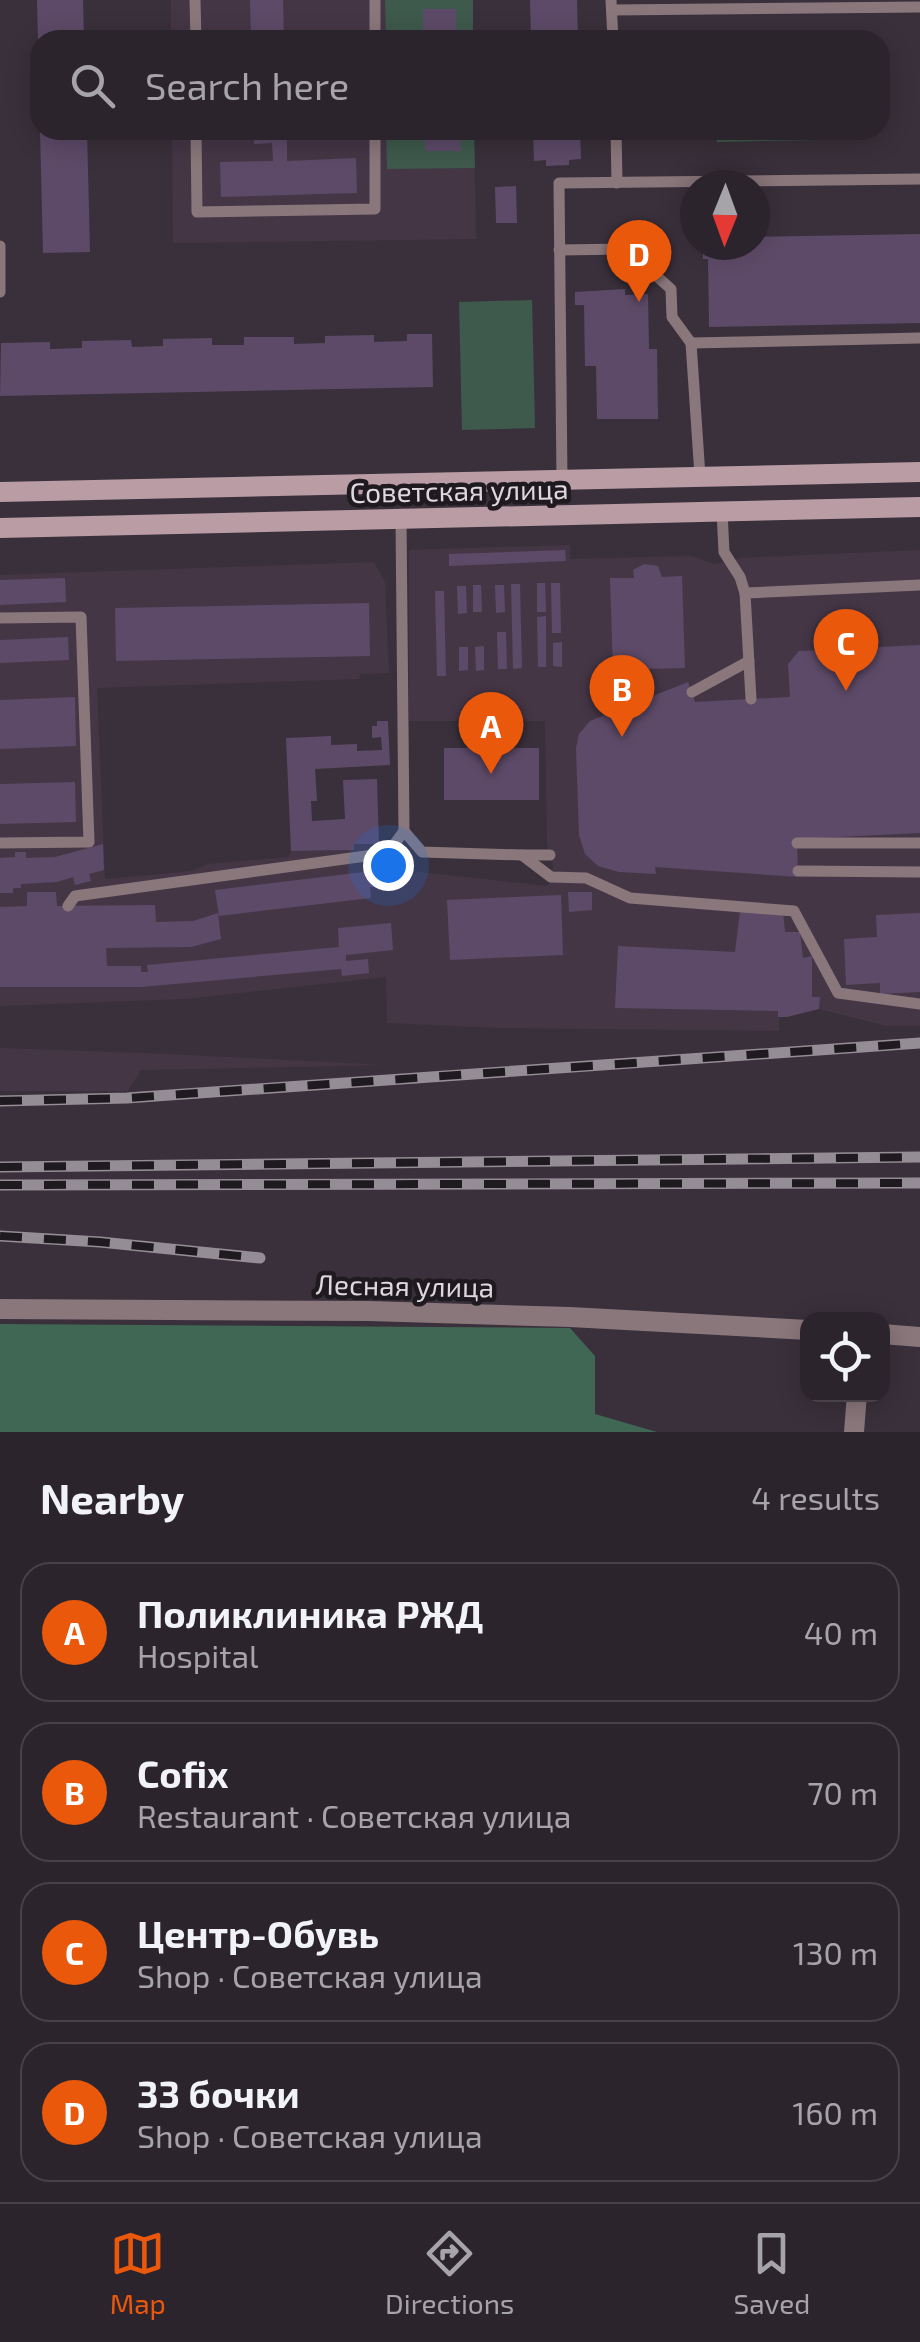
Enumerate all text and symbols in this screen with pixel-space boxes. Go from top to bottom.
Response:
search box [30,30,890,140]
icon: search [65,58,120,113]
text: Search here [145,62,349,108]
north arrow [680,170,770,260]
pin: D [606,220,672,302]
street label: Советская улица [349,471,569,509]
pin: C [814,608,878,691]
pin: B [590,654,654,737]
pin: A [458,692,524,774]
your location [363,840,414,891]
street label: Лесная улица [315,1266,495,1304]
map controls [800,1312,890,1402]
button: locate [800,1312,890,1402]
text: Nearby [40,1472,184,1522]
text: 4 results [751,1478,880,1516]
text: Поликлиника РЖД [137,1590,483,1636]
text: A [64,1613,85,1651]
text: 40 m [804,1613,878,1651]
text: Hospital [137,1636,259,1674]
text: Cofix [137,1750,229,1796]
text: B [64,1773,85,1811]
text: 70 m [807,1773,878,1811]
text: Restaurant · Советская улица [137,1796,572,1834]
text: Центр-Обувь [137,1910,379,1956]
text: C [65,1933,84,1971]
text: 130 m [793,1933,878,1971]
text: Shop · Советская улица [137,1956,483,1994]
text: 33 бочки [137,2070,300,2116]
text: D [64,2093,85,2131]
text: 160 m [792,2093,878,2131]
text: Shop · Советская улица [137,2116,483,2154]
tab: Map [110,2226,166,2320]
tab: Directions [385,2226,514,2320]
tab: Saved [734,2226,810,2320]

